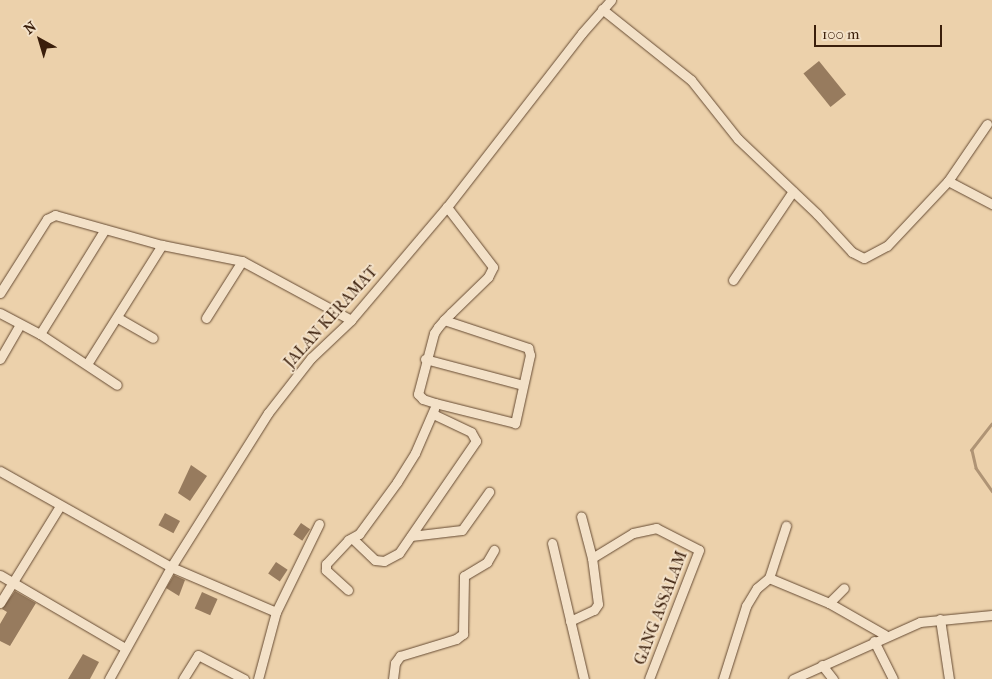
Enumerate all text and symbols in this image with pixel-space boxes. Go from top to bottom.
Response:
north arrow [15,15,65,65]
scale bar [817,15,944,47]
text: N [21,18,40,38]
text: 100 m [822,25,860,43]
street label: JALAN KERAMAT [280,262,382,372]
street label: GANG ASSALAM [630,548,692,668]

